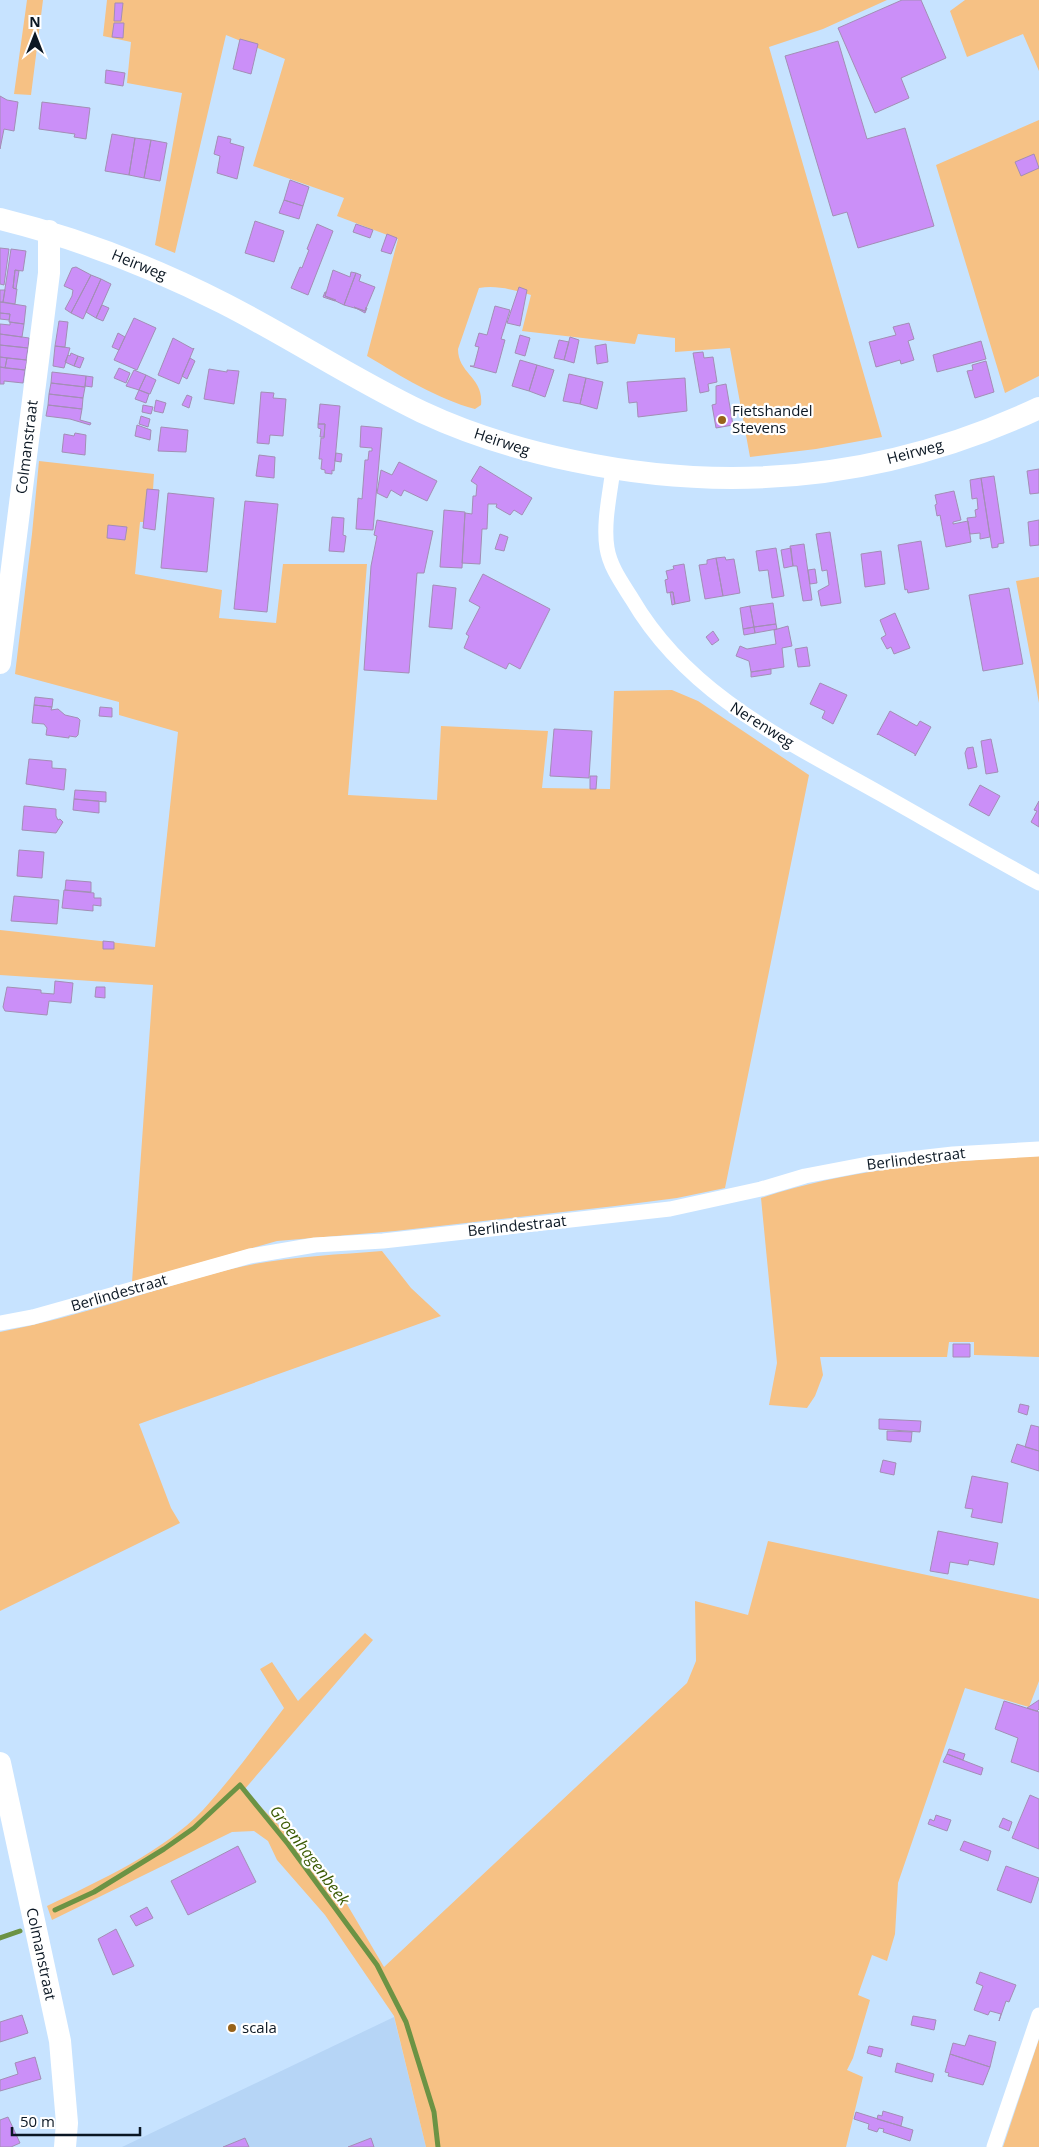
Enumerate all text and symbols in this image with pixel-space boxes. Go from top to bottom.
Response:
north arrow [10,10,60,60]
text: N [29,12,41,31]
street label: Heirweg [109,244,170,284]
street label: Colmanstraat [10,399,42,495]
place label: Fietshandel Stevens [732,400,813,437]
marker: Fietshandel Stevens [716,414,728,426]
street label: Heirweg [472,423,533,459]
street label: Heirweg [884,434,945,468]
street label: Nerenweg [727,697,798,752]
street label: Berlindestraat [865,1142,966,1174]
street label: Berlindestraat [466,1210,567,1240]
street label: Berlindestraat [68,1269,169,1315]
water label: Groenhagenbeek [265,1800,356,1911]
street label: Colmanstraat [22,1906,62,2002]
place label: scala [242,2017,277,2037]
marker: scala [226,2022,238,2034]
scale bar [12,2104,140,2136]
text: 50 m [20,2111,55,2131]

